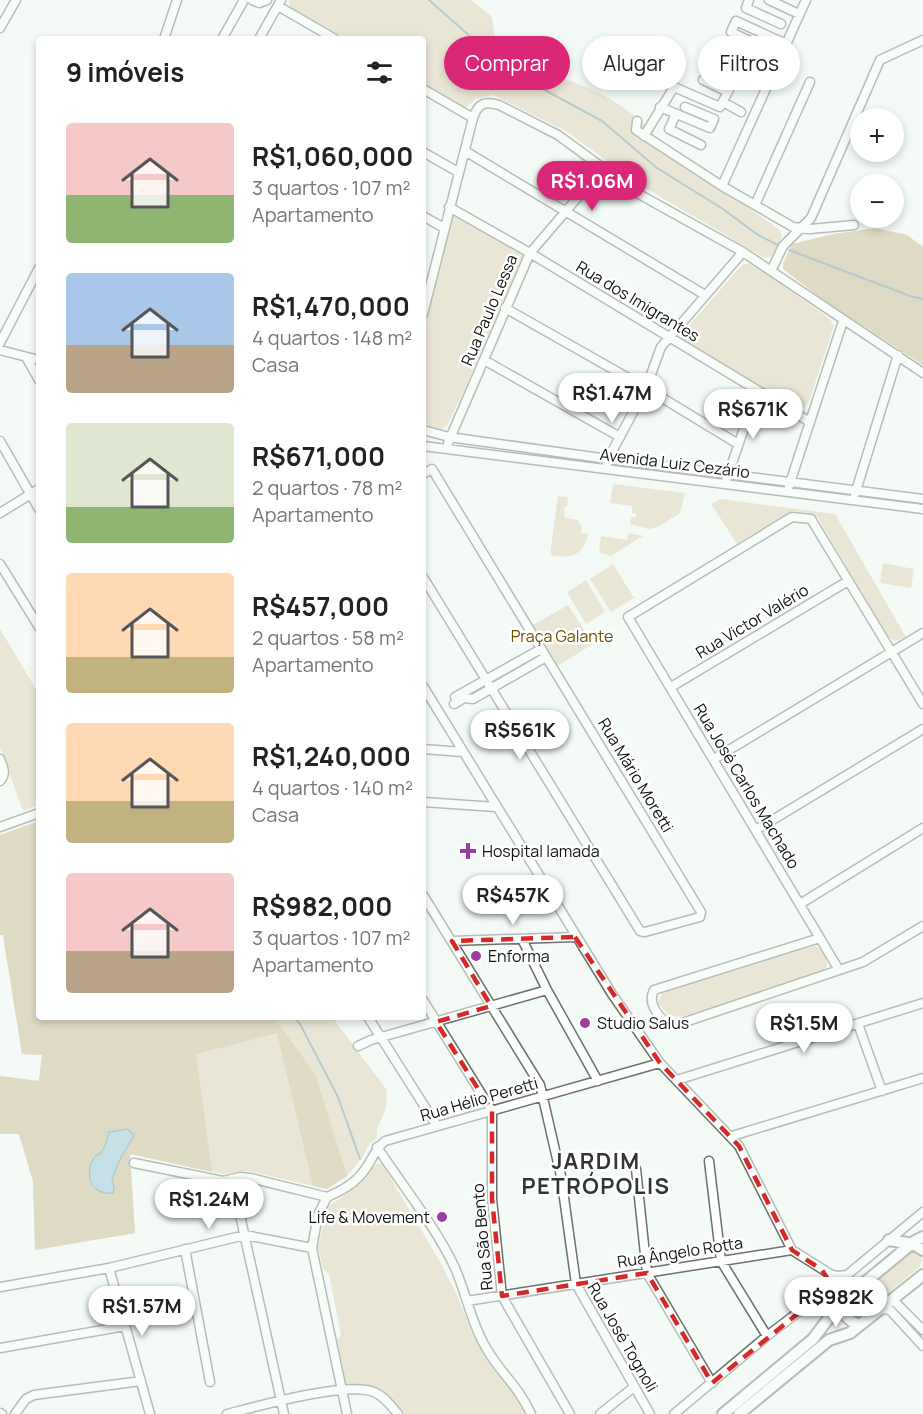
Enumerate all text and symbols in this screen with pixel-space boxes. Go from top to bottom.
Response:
chip: Comprar [444,36,570,90]
chip: Alugar [582,36,686,90]
chip: Filtros [698,36,800,90]
text: 9 imóveis [66,54,184,90]
icon: filters [363,56,396,89]
map controls [850,108,904,228]
button: + [850,108,904,162]
text: R$1,060,000 [252,138,413,174]
icon: home [114,147,186,219]
pin: R$1.06M [537,161,647,212]
text: R$1.06M [551,167,633,194]
text: 3 quartos · 107 m² [252,174,410,201]
button: − [850,174,904,228]
text: Apartamento [252,201,374,228]
street label: Rua Paulo Lessa [456,251,522,369]
street label: Rua dos Imigrantes [572,255,704,347]
text: R$1,470,000 [252,288,410,324]
icon: home [114,297,186,369]
text: 4 quartos · 148 m² [252,324,412,351]
text: Casa [252,351,299,378]
pin: R$1.47M [557,373,667,424]
text: R$1.47M [572,379,652,406]
pin: R$671K [704,389,802,440]
text: R$671K [718,395,788,422]
text: R$671,000 [252,438,385,474]
street label: Avenida Luiz Cezário [599,443,751,483]
icon: home [114,447,186,519]
text: 2 quartos · 78 m² [252,474,402,501]
text: Apartamento [252,501,374,528]
street label: Rua Victor Valério [691,579,813,663]
text: R$457,000 [252,588,389,624]
icon: home [114,597,186,669]
text: 2 quartos · 58 m² [252,624,404,651]
park label: Praça Galante [511,625,613,647]
text: Apartamento [252,651,374,678]
street label: Rua José Carlos Machado [689,699,805,873]
pin: R$561K [471,710,569,761]
street label: Rua Mário Moretti [593,714,679,836]
text: R$561K [484,716,556,743]
text: R$1,240,000 [252,738,411,774]
icon: home [114,747,186,819]
text: 4 quartos · 140 m² [252,774,413,801]
text: Casa [252,801,299,828]
place label: Hospital Iamada [482,840,600,862]
marker: Hospital Iamada [459,842,477,860]
pin: R$457K [464,875,562,926]
text: R$457K [476,881,550,908]
text: R$982,000 [252,888,392,924]
icon: home [114,897,186,969]
text: 3 quartos · 107 m² [252,924,410,951]
place label: Enforma [488,945,550,967]
marker: Enforma [469,949,483,963]
text: Apartamento [252,951,374,978]
pin: R$1.5M [755,1003,853,1054]
text: R$1.5M [770,1009,838,1036]
place label: Studio Salus [597,1012,689,1034]
marker: Studio Salus [578,1016,592,1030]
street label: Rua Hélio Peretti [417,1072,541,1126]
district label: JARDIM PETRÓPOLIS [521,1146,671,1201]
pin: R$1.24M [154,1179,264,1230]
street label: Rua São Bento [466,1183,498,1291]
text: R$1.24M [169,1185,249,1212]
place label: Life & Movement [309,1206,430,1228]
marker: Life & Movement [435,1210,449,1224]
street label: Rua Ângelo Rotta [616,1231,744,1273]
pin: R$982K [787,1277,885,1328]
street label: Rua José Tognoli [583,1278,663,1396]
text: R$982K [798,1283,874,1310]
pin: R$1.57M [87,1286,197,1337]
text: R$1.57M [102,1292,182,1319]

